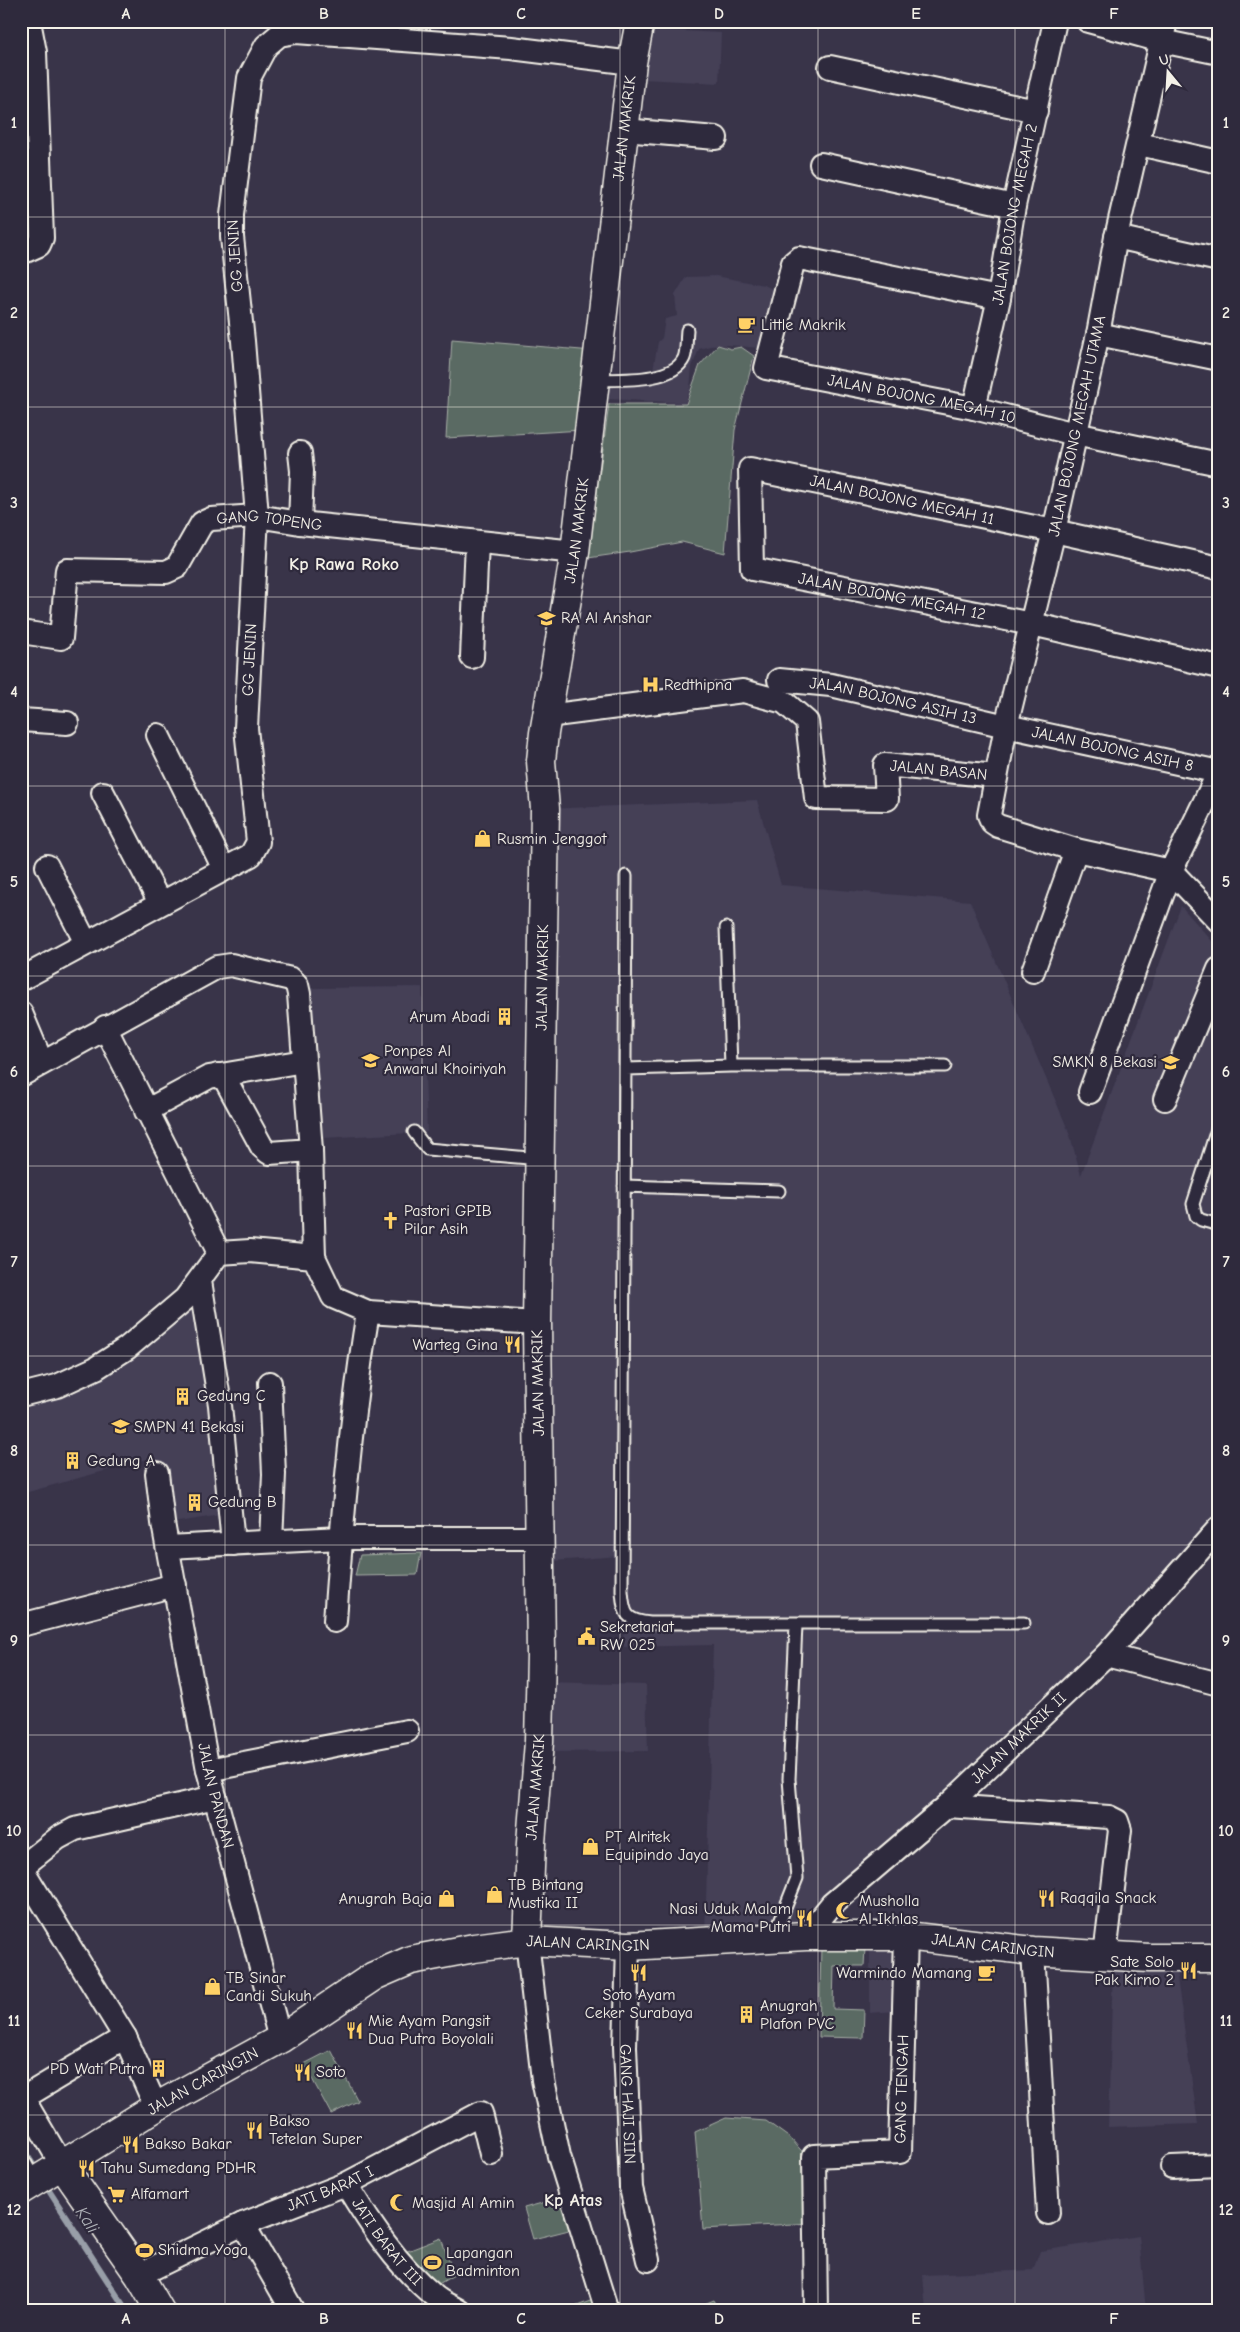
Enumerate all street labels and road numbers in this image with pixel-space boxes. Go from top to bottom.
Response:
street label: JALAN MAKRIK [609,74,639,182]
street label: JALAN BOJONG MEGAH 2 [989,122,1041,307]
street label: GG JENIN [223,219,247,293]
street label: JALAN BOJONG MEGAH UTAMA [1045,314,1109,538]
street label: JALAN BOJONG MEGAH 10 [826,371,1018,427]
street label: JALAN BOJONG MEGAH 11 [808,472,996,528]
street label: JALAN MAKRIK [561,477,593,585]
street label: GANG TOPENG [216,507,323,534]
street label: JALAN BOJONG MEGAH 12 [797,569,987,624]
street label: GG JENIN [239,623,260,697]
street label: JALAN BOJONG ASIH 13 [809,674,978,728]
street label: JALAN BOJONG ASIH 8 [1030,723,1195,775]
street label: JALAN BASAN [889,757,988,784]
street label: JALAN MAKRIK [533,924,552,1031]
street label: JALAN MAKRIK [528,1330,548,1436]
street label: JALAN MAKRIK II [967,1689,1070,1787]
street label: JALAN MAKRIK [522,1734,548,1841]
street label: JALAN PANDAN [194,1741,238,1850]
street label: JALAN CARINGIN [931,1930,1055,1961]
street label: JALAN CARINGIN [526,1932,650,1955]
street label: GANG TENGAH [891,2034,912,2144]
street label: JALAN CARINGIN [144,2044,261,2119]
street label: GANG HAJI SIIN [616,2044,639,2164]
street label: JATI BARAT I [285,2162,377,2215]
street label: JATI BARAT III [348,2195,426,2289]

